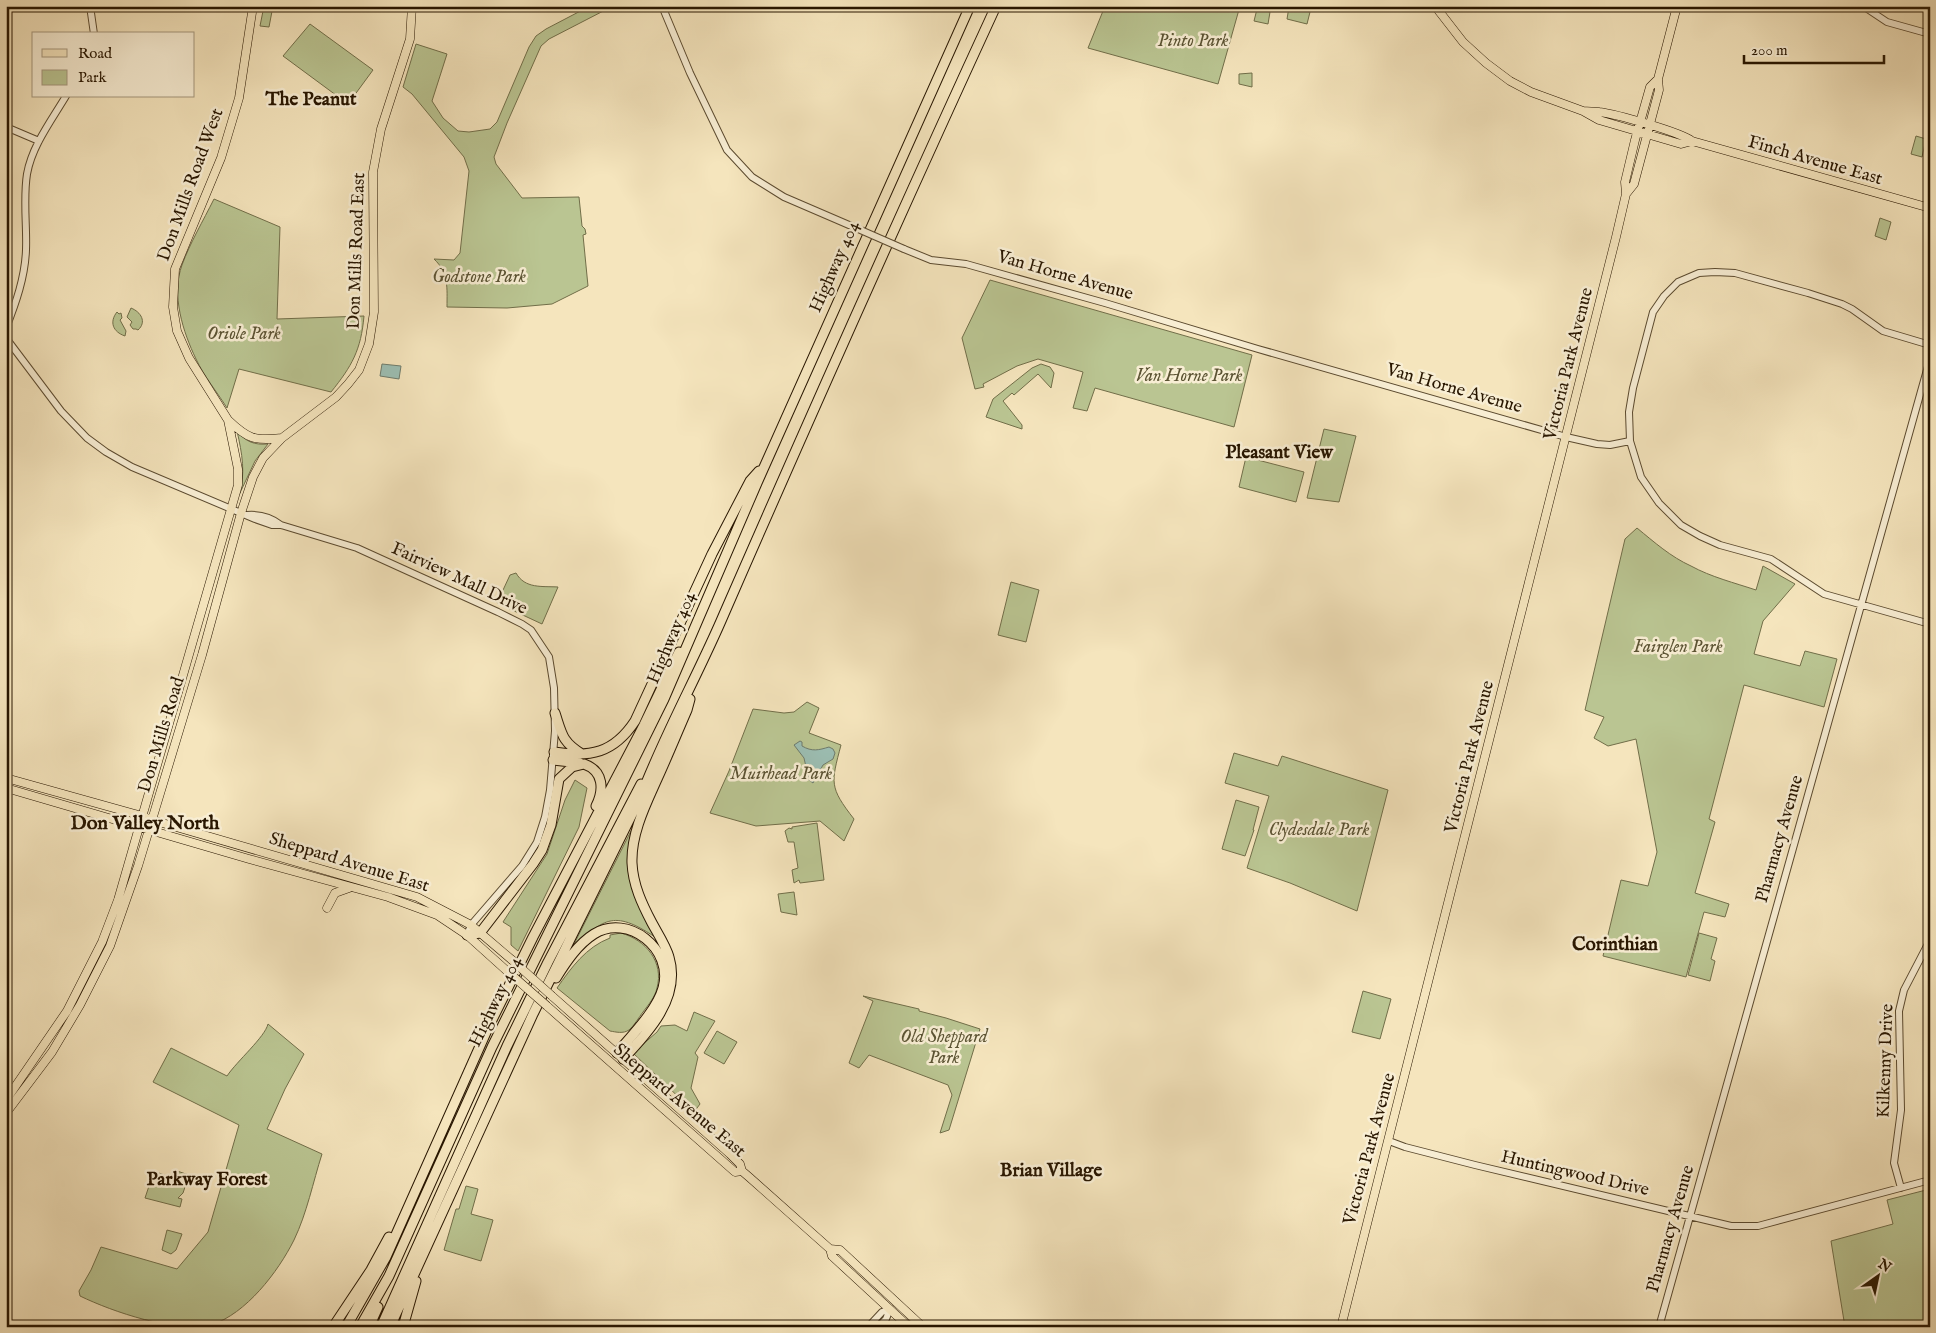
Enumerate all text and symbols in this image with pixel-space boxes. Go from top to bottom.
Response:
park label: Pinto Park [1157,30,1229,53]
legend [32,32,195,98]
scale bar [1744,32,1884,64]
text: 200 m [1751,41,1788,60]
text: Road [78,44,113,63]
text: Park [78,68,108,87]
district label: The Peanut [265,88,357,112]
street label: Don Mills Road West [153,105,229,265]
street label: Finch Avenue East [1745,131,1885,191]
street label: Don Mills Road East [343,172,371,330]
street label: Highway 404 [805,217,866,316]
street label: Van Horne Avenue [994,245,1136,306]
park label: Godstone Park [432,266,526,289]
street label: Victoria Park Avenue [1539,285,1599,444]
park label: Oriole Park [207,323,281,346]
street label: Van Horne Avenue [1383,358,1525,419]
park label: Van Horne Park [1136,365,1242,388]
district label: Pleasant View [1225,441,1334,465]
street label: Fairview Mall Drive [387,537,531,621]
street label: Highway 404 [642,588,702,688]
park label: Fairglen Park [1633,636,1723,659]
street label: Don Mills Road [133,674,191,796]
street label: Victoria Park Avenue [1440,678,1500,837]
park label: Muirhead Park [730,763,832,786]
street label: Pharmacy Avenue [1751,773,1809,905]
district label: Don Valley North [71,811,220,836]
park label: Clydesdale Park [1269,819,1369,842]
street label: Sheppard Avenue East [266,828,432,898]
district label: Corinthian [1572,933,1658,957]
street label: Highway 404 [464,953,528,1051]
street label: Kilkenny Drive [1873,1003,1899,1119]
park label: Old Sheppard Park [901,1026,989,1070]
street label: Sheppard Avenue East [608,1039,750,1163]
street label: Victoria Park Avenue [1338,1071,1401,1228]
street label: Huntingwood Drive [1499,1146,1651,1202]
district label: Brian Village [1000,1159,1102,1183]
street label: Pharmacy Avenue [1642,1163,1700,1295]
district label: Parkway Forest [147,1168,268,1192]
north arrow [1854,1250,1904,1300]
text: N [1874,1255,1895,1277]

